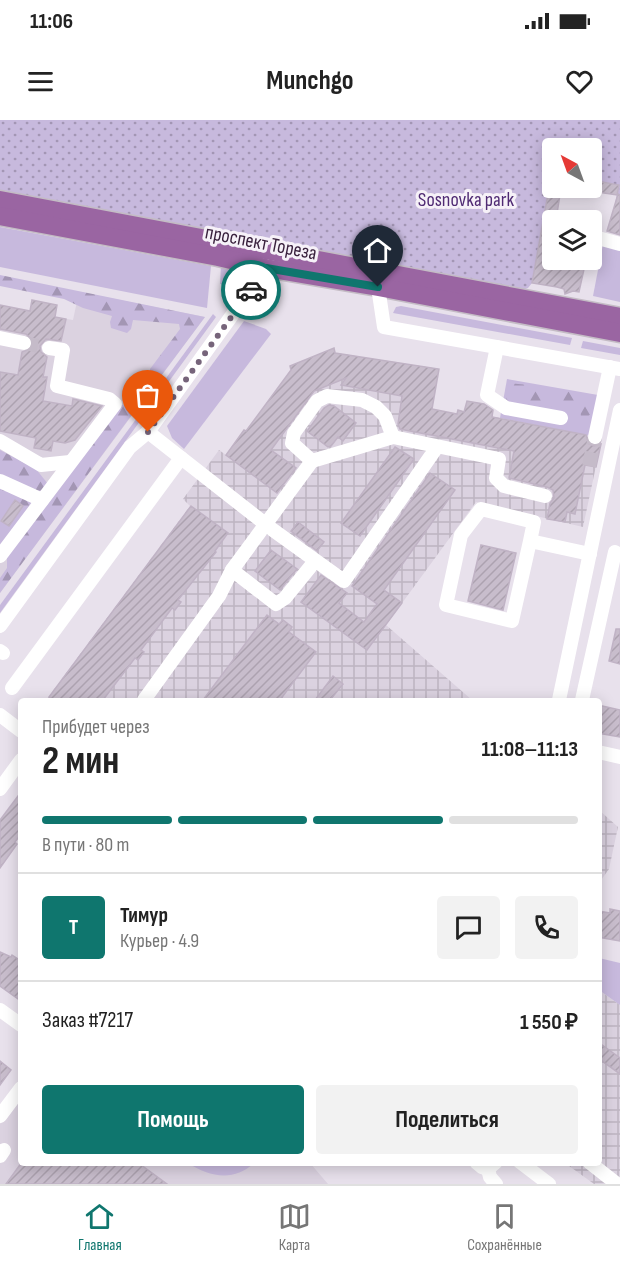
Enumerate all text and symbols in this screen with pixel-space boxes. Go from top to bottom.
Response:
text: 11:06 [30,8,73,35]
icon: menu [24,65,57,98]
text: Munchgo [266,65,354,97]
icon: heart [563,65,596,98]
north arrow [542,138,602,198]
map controls [542,138,602,270]
park label: Sosnovka park [418,188,515,212]
button: layers [542,210,602,270]
street label: проспект Тореза [203,220,319,266]
pin [352,225,403,287]
icon: home [361,234,394,267]
courier [221,260,281,320]
icon: car [235,274,268,307]
pin [122,370,173,432]
icon: bag [131,379,164,412]
text: Прибудет через [42,715,150,739]
text: 11:08–11:13 [482,736,578,763]
text: 2 мин [42,738,119,785]
text: В пути · 80 m [42,833,129,857]
button: chat [437,896,500,959]
button: phone [515,896,578,959]
text: Тимур [120,902,168,929]
text: Т [69,914,78,941]
text: Курьер · 4.9 [120,929,199,953]
text: Заказ #7217 [42,1007,133,1034]
text: 1 550 ₽ [520,1009,578,1036]
button: Помощь [42,1085,304,1154]
button: Поделиться [316,1085,578,1154]
tab: Главная [78,1200,122,1255]
tab: Карта [278,1200,311,1255]
tab: Сохранённые [467,1200,542,1255]

